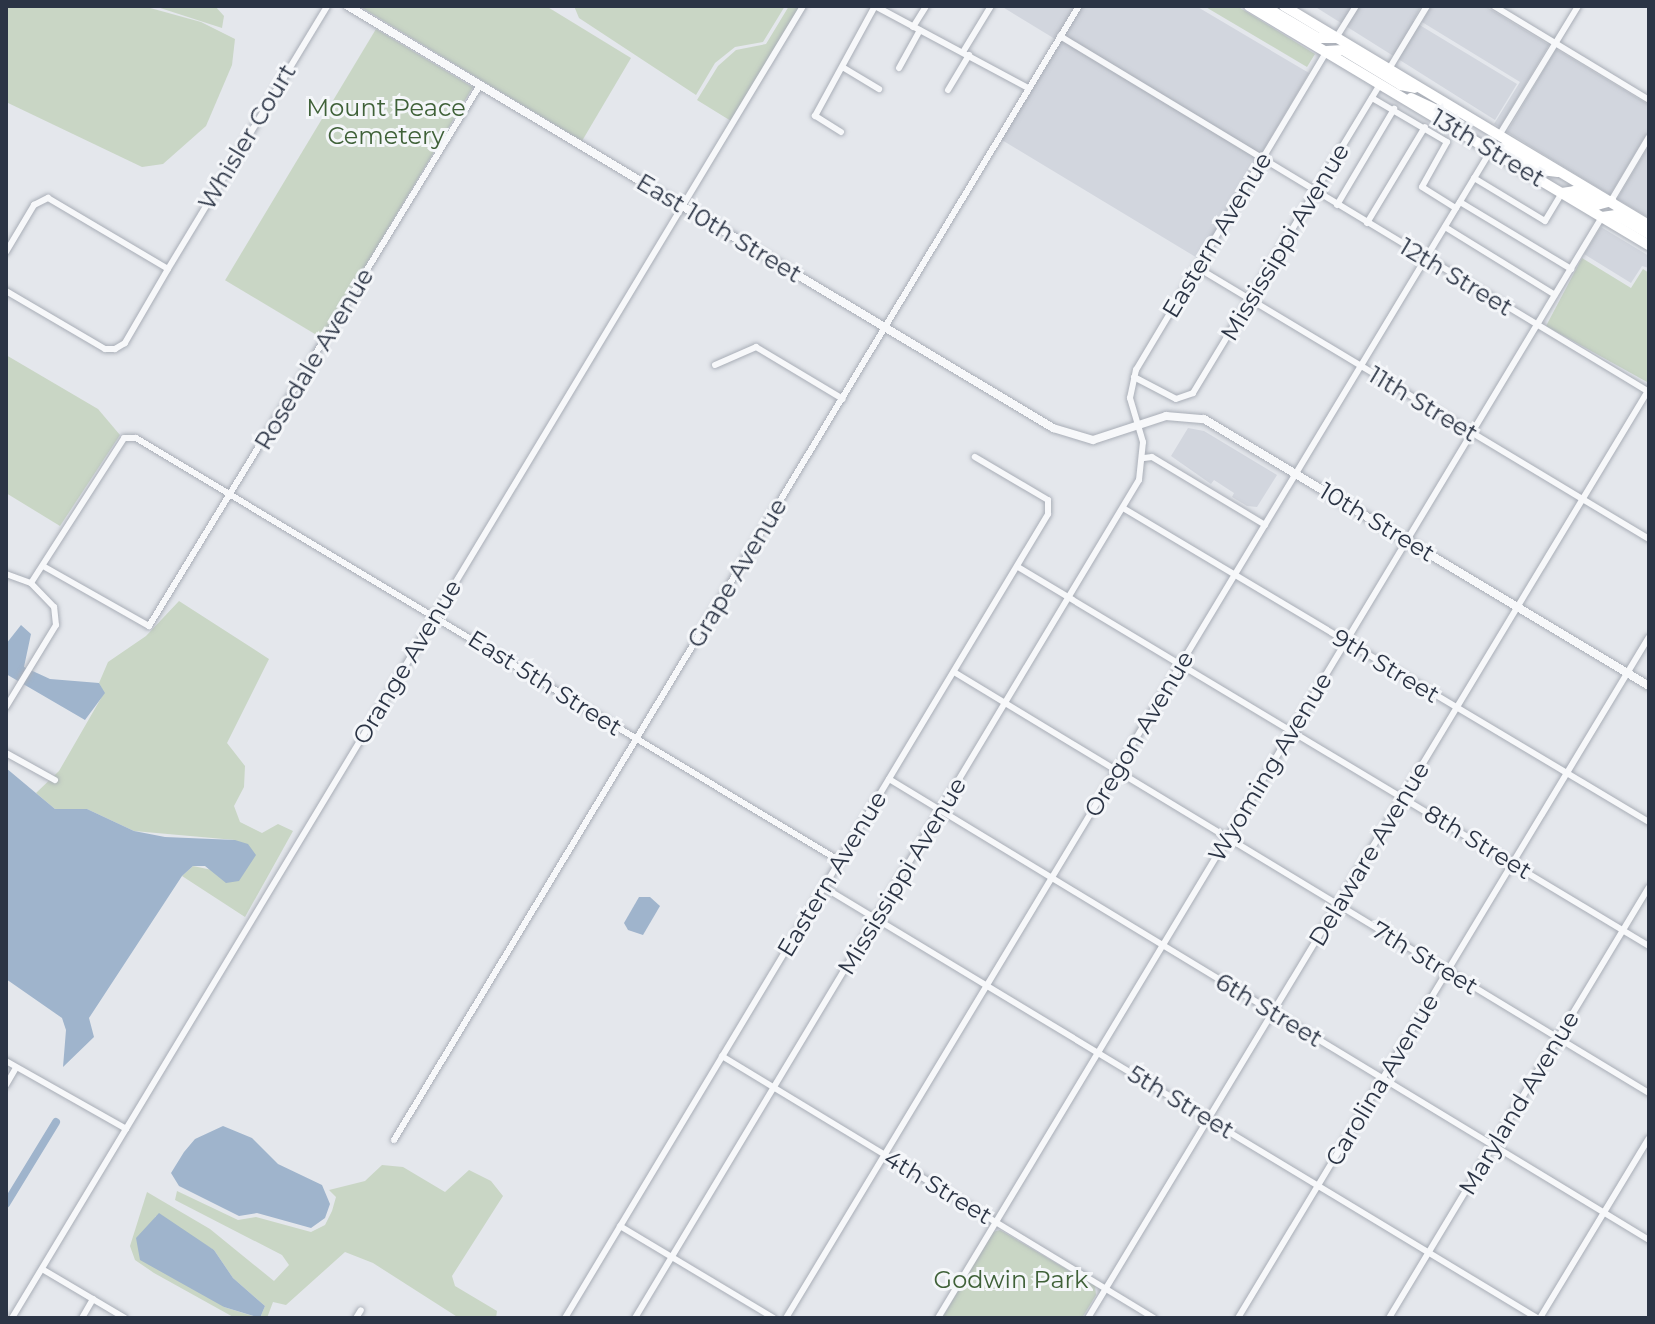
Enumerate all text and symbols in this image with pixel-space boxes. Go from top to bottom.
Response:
street label: Whisler Court [192,59,302,215]
park label: Mount Peace Cemetery [306,94,466,150]
street label: 13th Street [1426,103,1550,193]
street label: Mississippi Avenue [1215,138,1355,346]
street label: Eastern Avenue [1156,147,1278,323]
street label: East 10th Street [631,167,807,289]
street label: 12th Street [1394,232,1518,322]
street label: Rosedale Avenue [248,263,380,455]
street label: 11th Street [1363,360,1483,448]
street label: 10th Street [1314,476,1440,568]
street label: Grape Avenue [681,493,793,653]
street label: Orange Avenue [347,574,467,750]
street label: 9th Street [1327,623,1445,709]
street label: East 5th Street [463,624,627,742]
street label: Oregon Avenue [1078,646,1200,822]
street label: Wyoming Avenue [1202,667,1338,867]
street label: Delaware Avenue [1303,757,1435,951]
street label: Mississippi Avenue [832,772,972,980]
street label: Eastern Avenue [771,786,893,962]
street label: 8th Street [1419,799,1537,885]
street label: 7th Street [1367,915,1483,1001]
street label: 6th Street [1210,967,1328,1053]
street label: Carolina Avenue [1319,989,1445,1171]
street label: Maryland Avenue [1453,1006,1585,1200]
street label: 5th Street [1123,1059,1239,1145]
street label: 4th Street [879,1144,997,1230]
park label: Godwin Park [934,1266,1088,1294]

